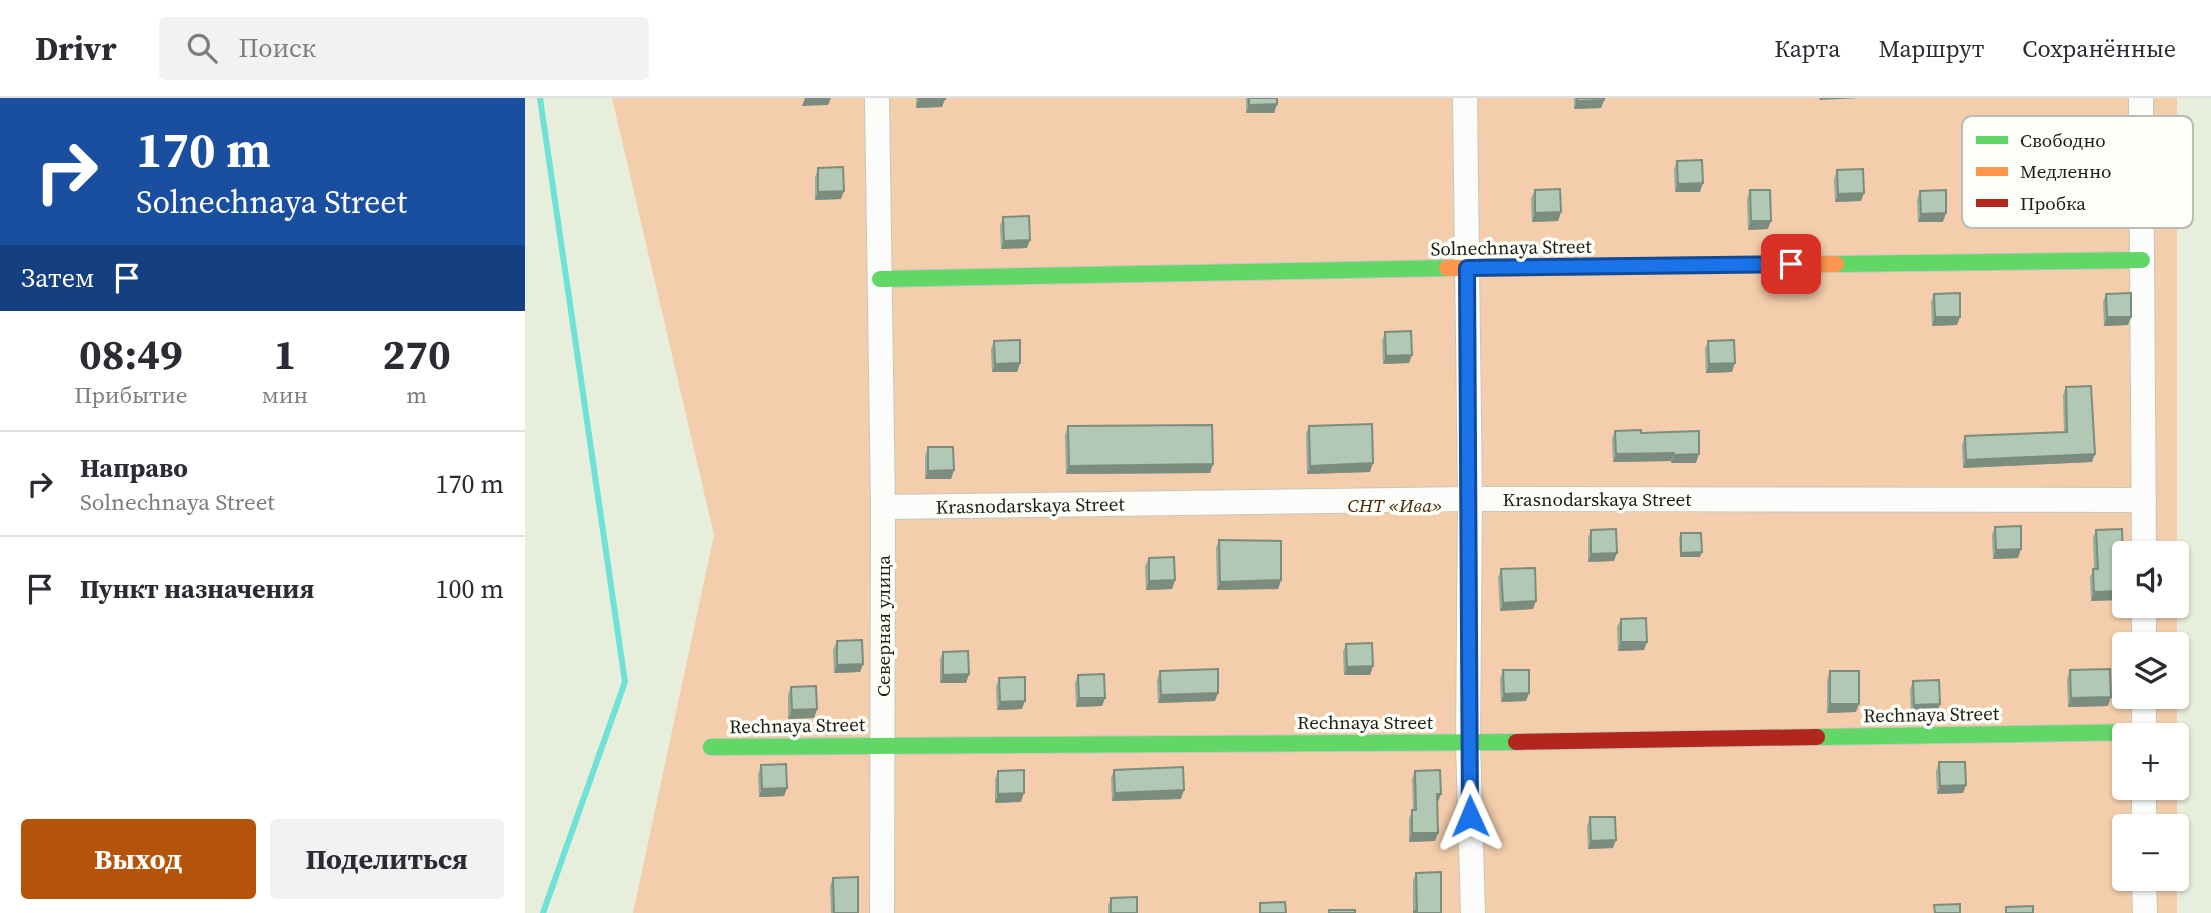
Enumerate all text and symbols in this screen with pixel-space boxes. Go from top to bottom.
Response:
search box [159,17,649,80]
text: Drivr [35,26,117,71]
icon: search [183,29,221,67]
text: Поиск [239,30,316,66]
text: Карта [1774,32,1840,65]
text: Маршрут [1878,32,1984,65]
text: Сохранённые [2022,32,2176,65]
text: 170 m [136,116,271,183]
legend [1962,116,2193,228]
icon: right [21,126,112,217]
text: Свободно [2020,127,2106,153]
text: Медленно [2020,158,2111,184]
text: Solnechnaya Street [136,180,407,224]
text: Пробка [2020,190,2086,216]
street label: Solnechnaya Street [1430,233,1593,261]
pin [1761,234,1821,294]
icon: arrive [1772,245,1810,283]
icon: arrive [108,259,146,297]
text: Затем [21,260,94,296]
text: 08:49 [79,325,183,383]
text: 1 [274,325,296,383]
text: 270 [382,325,451,383]
text: Прибытие [74,379,187,411]
text: мин [262,379,308,411]
text: m [406,379,427,411]
text: Направо [80,450,188,486]
icon: right [21,465,59,503]
text: 170 m [436,466,504,502]
text: Solnechnaya Street [80,486,275,518]
street label: Krasnodarskaya Street [1503,486,1692,512]
street label: Krasnodarskaya Street [935,490,1126,520]
park label: СНТ «Ива» [1347,492,1443,518]
map controls [2112,541,2189,891]
button: sound [2112,541,2189,618]
street label: Северная улица [870,555,896,697]
icon: arrive [21,570,59,608]
text: Пункт назначения [80,571,314,607]
text: 100 m [436,571,504,607]
button: layers [2112,632,2189,709]
street label: Rechnaya Street [1863,700,2000,728]
street label: Rechnaya Street [1297,709,1434,735]
street label: Rechnaya Street [729,711,866,739]
button: + [2112,723,2189,800]
position arrow [1433,779,1507,853]
button: − [2112,814,2189,891]
button: Выход [21,819,256,899]
button: Поделиться [270,819,504,899]

